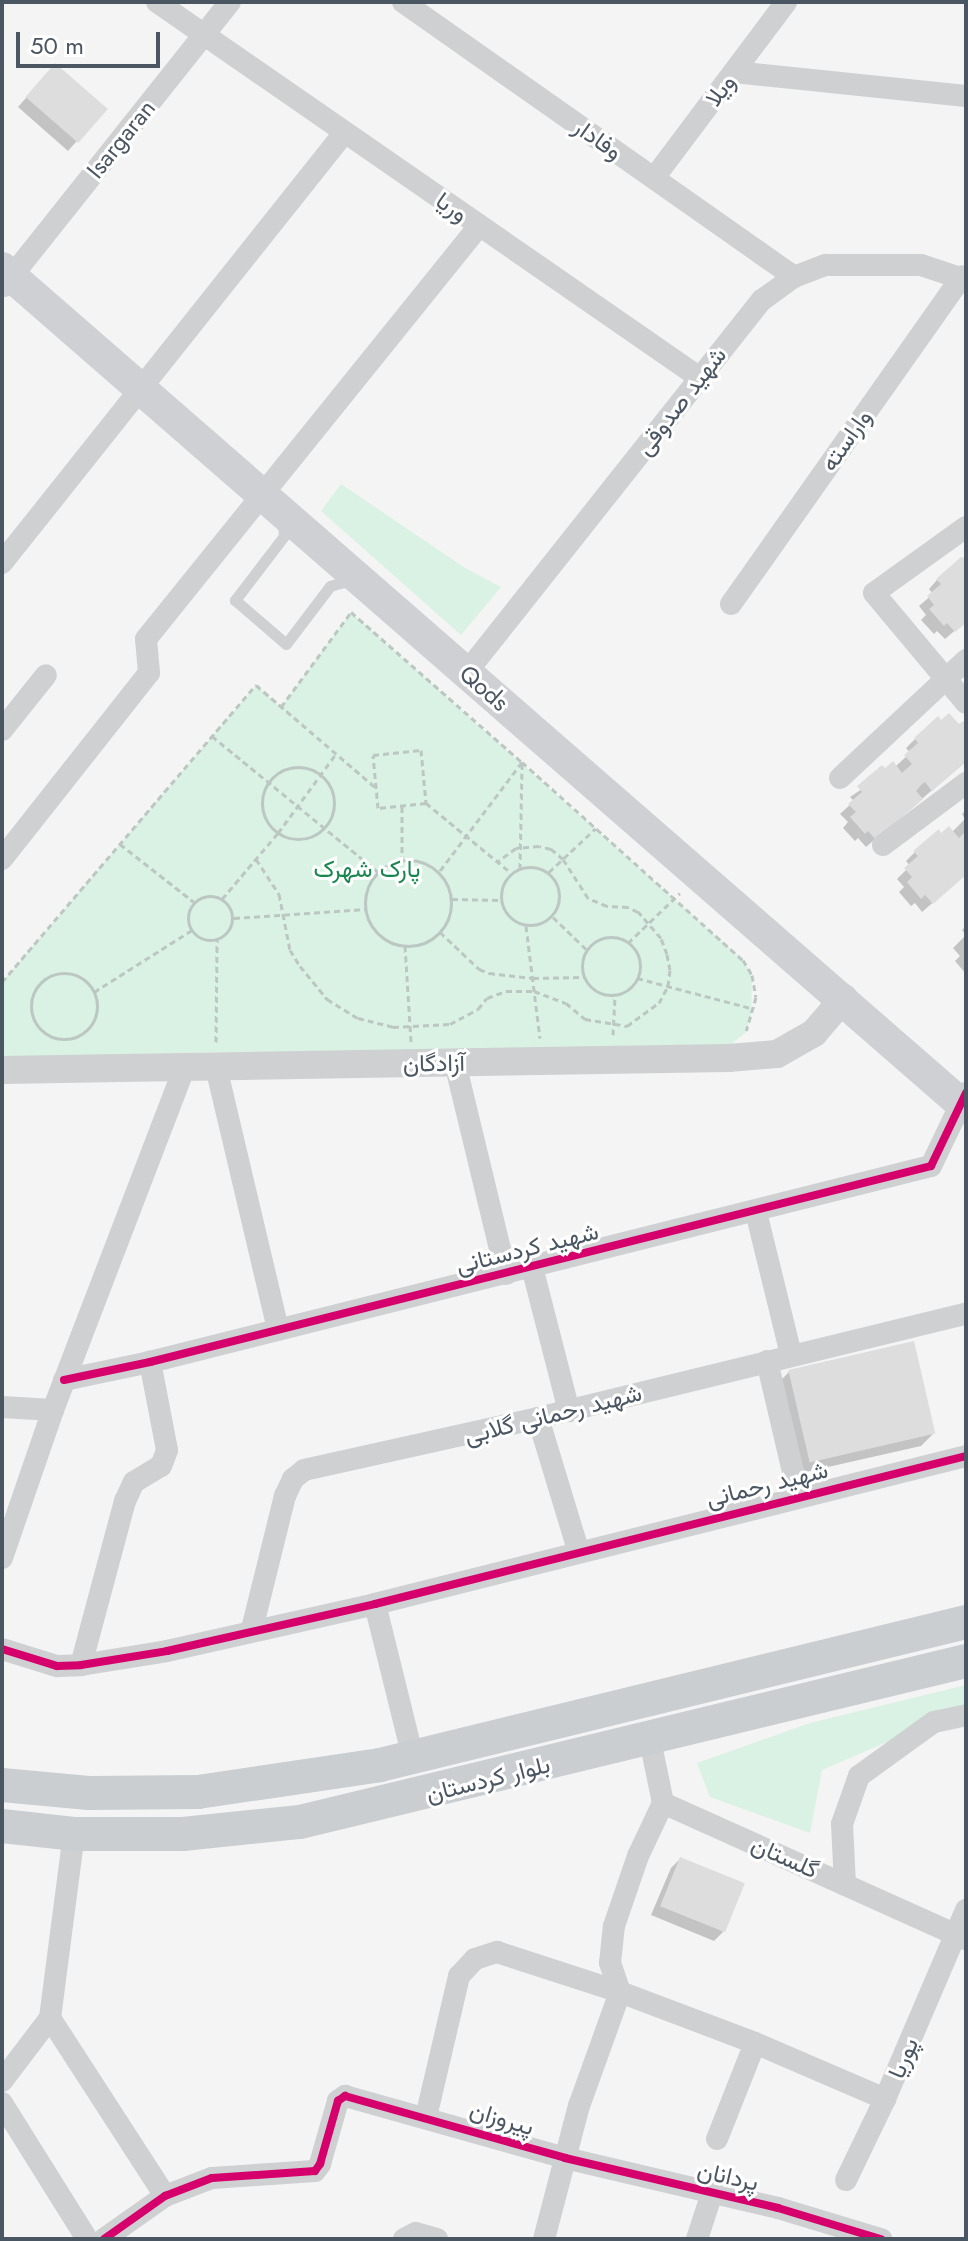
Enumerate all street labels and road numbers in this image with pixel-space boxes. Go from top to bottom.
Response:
street label: ویلا [699,68,741,112]
street label: Isargaran [81,94,161,184]
street label: وفادار [568,112,628,166]
street label: وریا [430,186,474,228]
street label: شهید صدوقی [630,341,732,461]
street label: واراسته [814,404,878,476]
street label: Qods [454,659,514,717]
street label: آزادگان [403,1048,465,1078]
street label: شهید کردستانی [453,1216,601,1280]
street label: شهید رحمانی گلابی [461,1378,645,1450]
street label: شهید رحمانی [703,1455,831,1513]
street label: بلوار کردستان [423,1750,553,1808]
street label: گلستان [747,1830,823,1884]
street label: پوریا [882,2033,924,2083]
street label: پیروزان [466,2095,538,2141]
street label: پردانان [695,2155,761,2197]

